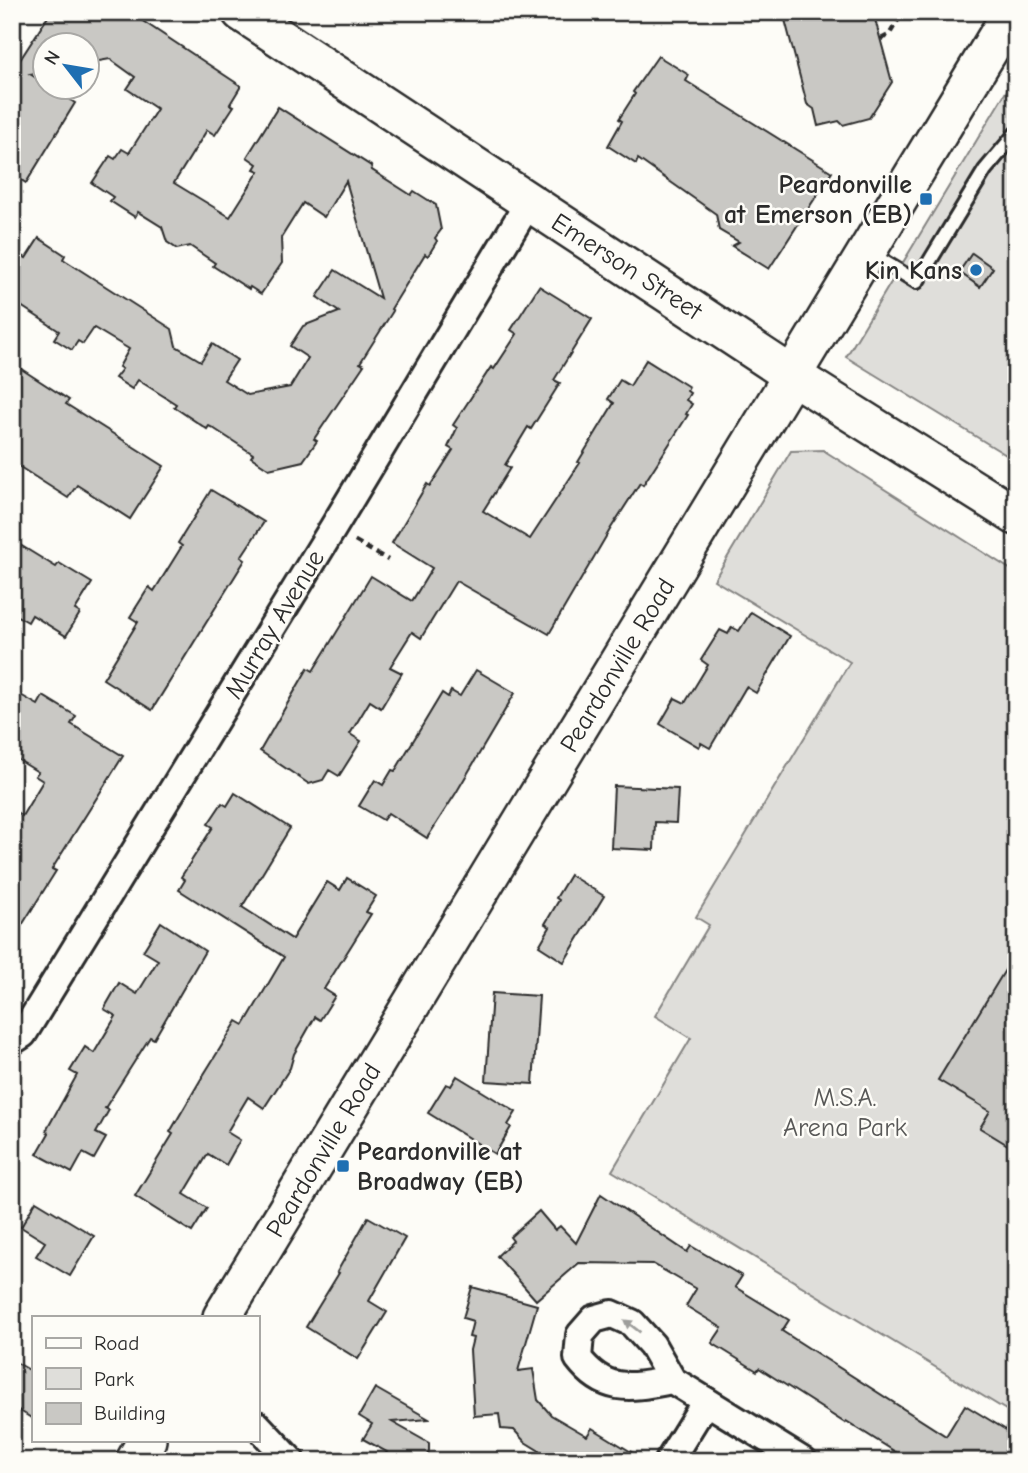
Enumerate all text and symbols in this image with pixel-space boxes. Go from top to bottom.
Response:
north arrow [32,32,102,102]
text: N [40,47,65,69]
place label: Peardonville at Emerson (EB) [724,170,912,230]
marker: Peardonville at Emerson (EB) [918,191,934,207]
street label: Emerson Street [546,207,709,327]
place label: Kin Kans [865,256,962,286]
marker: Kin Kans [968,262,984,278]
street label: Murray Avenue [219,545,331,704]
street label: Peardonville Road [554,573,682,758]
street label: Peardonville Road [260,1058,388,1243]
park label: M.S.A. Arena Park [783,1083,908,1143]
place label: Peardonville at Broadway (EB) [357,1137,524,1197]
marker: Peardonville at Broadway (EB) [335,1158,351,1174]
legend [32,1316,259,1442]
one-way arrow [623,1319,642,1333]
text: Road [94,1331,139,1355]
text: Park [94,1367,134,1391]
text: Building [94,1401,166,1425]

